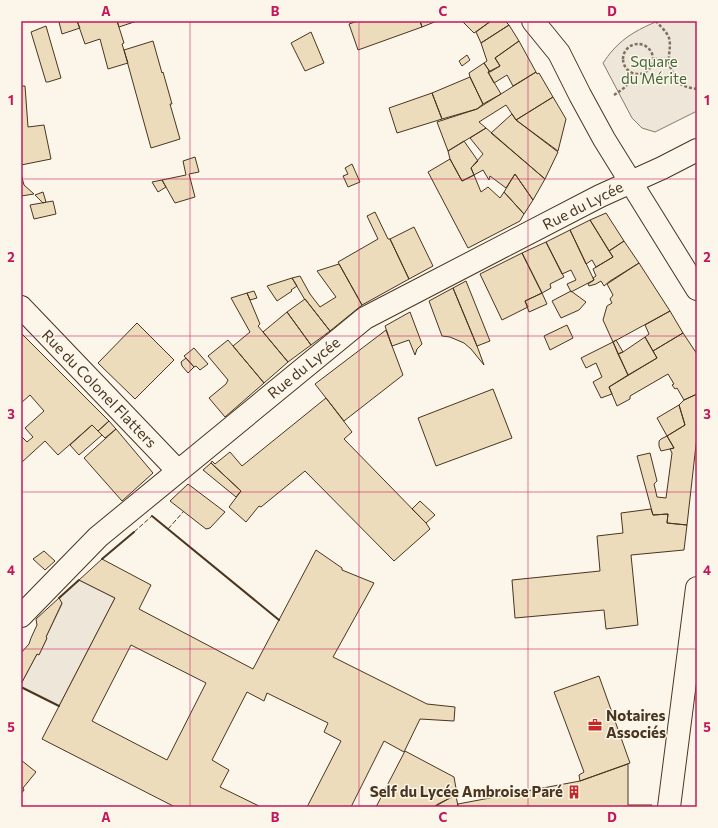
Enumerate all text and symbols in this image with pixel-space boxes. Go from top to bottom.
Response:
text: A [101,3,111,19]
text: B [271,3,280,19]
text: C [439,3,448,19]
text: D [607,3,617,19]
park label: Square du Mérite [621,52,687,87]
text: 1 [8,92,14,108]
text: 1 [704,92,710,108]
street label: Rue du Lycée [539,177,626,233]
text: 2 [7,249,15,265]
text: 2 [703,249,711,265]
street label: Rue du Colonel Flatters [39,326,161,451]
street label: Rue du Lycée [264,333,343,402]
text: 3 [7,406,15,422]
text: 3 [703,406,711,422]
text: 4 [7,562,15,578]
text: 4 [703,562,711,578]
place label: Notaires Associés [606,706,666,741]
office icon: Notaires Associés [587,717,603,733]
text: 5 [7,719,15,735]
text: 5 [703,719,711,735]
place label: Self du Lycée Ambroise Paré [370,782,563,800]
building icon: Self du Lycée Ambroise Paré [566,784,582,800]
text: A [101,809,111,825]
text: B [271,809,280,825]
text: C [439,809,448,825]
text: D [607,809,617,825]

